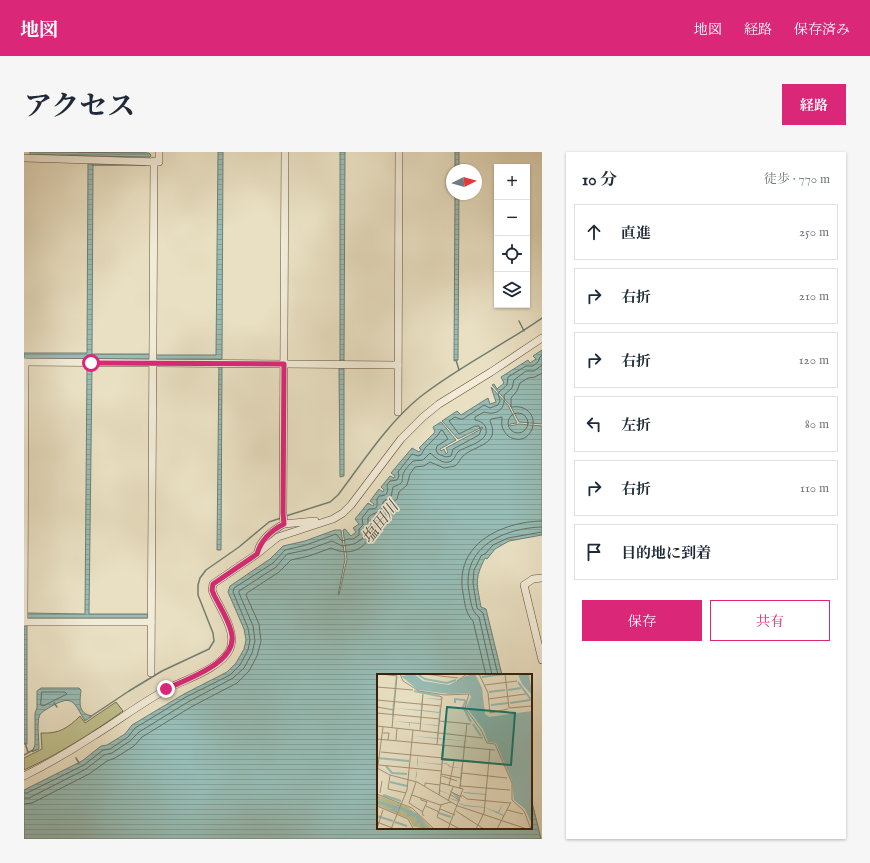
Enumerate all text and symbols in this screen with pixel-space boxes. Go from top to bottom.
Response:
text: 地図 [20,19,58,43]
text: 地図 [694,21,722,39]
text: 経路 [744,21,772,39]
text: 保存済み [794,21,850,39]
button: 経路 [782,84,846,125]
text: アクセス [24,90,135,125]
north arrow [446,164,482,200]
map controls [494,164,530,308]
button: + [494,164,530,200]
text: 10 分 [582,170,617,191]
text: 徒歩 · 770 m [764,171,830,188]
button: − [494,200,530,236]
icon: ahead [583,221,605,243]
text: 直進 [621,224,651,243]
text: 250 m [799,224,829,241]
button: locate [494,236,530,272]
button: layers [494,272,530,308]
icon: right [583,285,605,307]
text: 右折 [621,288,651,307]
text: 210 m [799,288,829,305]
icon: right [583,349,605,371]
text: 右折 [621,352,651,371]
text: 120 m [799,352,829,369]
route start [82,354,100,372]
icon: left [583,413,605,435]
text: 左折 [621,416,651,435]
text: 80 m [805,416,829,433]
icon: right [583,477,605,499]
text: 右折 [621,480,651,499]
text: 110 m [800,480,829,497]
water label: 塩田川 [358,496,405,548]
icon: arrive [583,541,605,563]
text: 目的地に到着 [621,544,711,563]
button: 保存 [582,600,702,641]
button: 共有 [710,600,830,641]
inset map [377,674,532,829]
route end [157,680,175,698]

